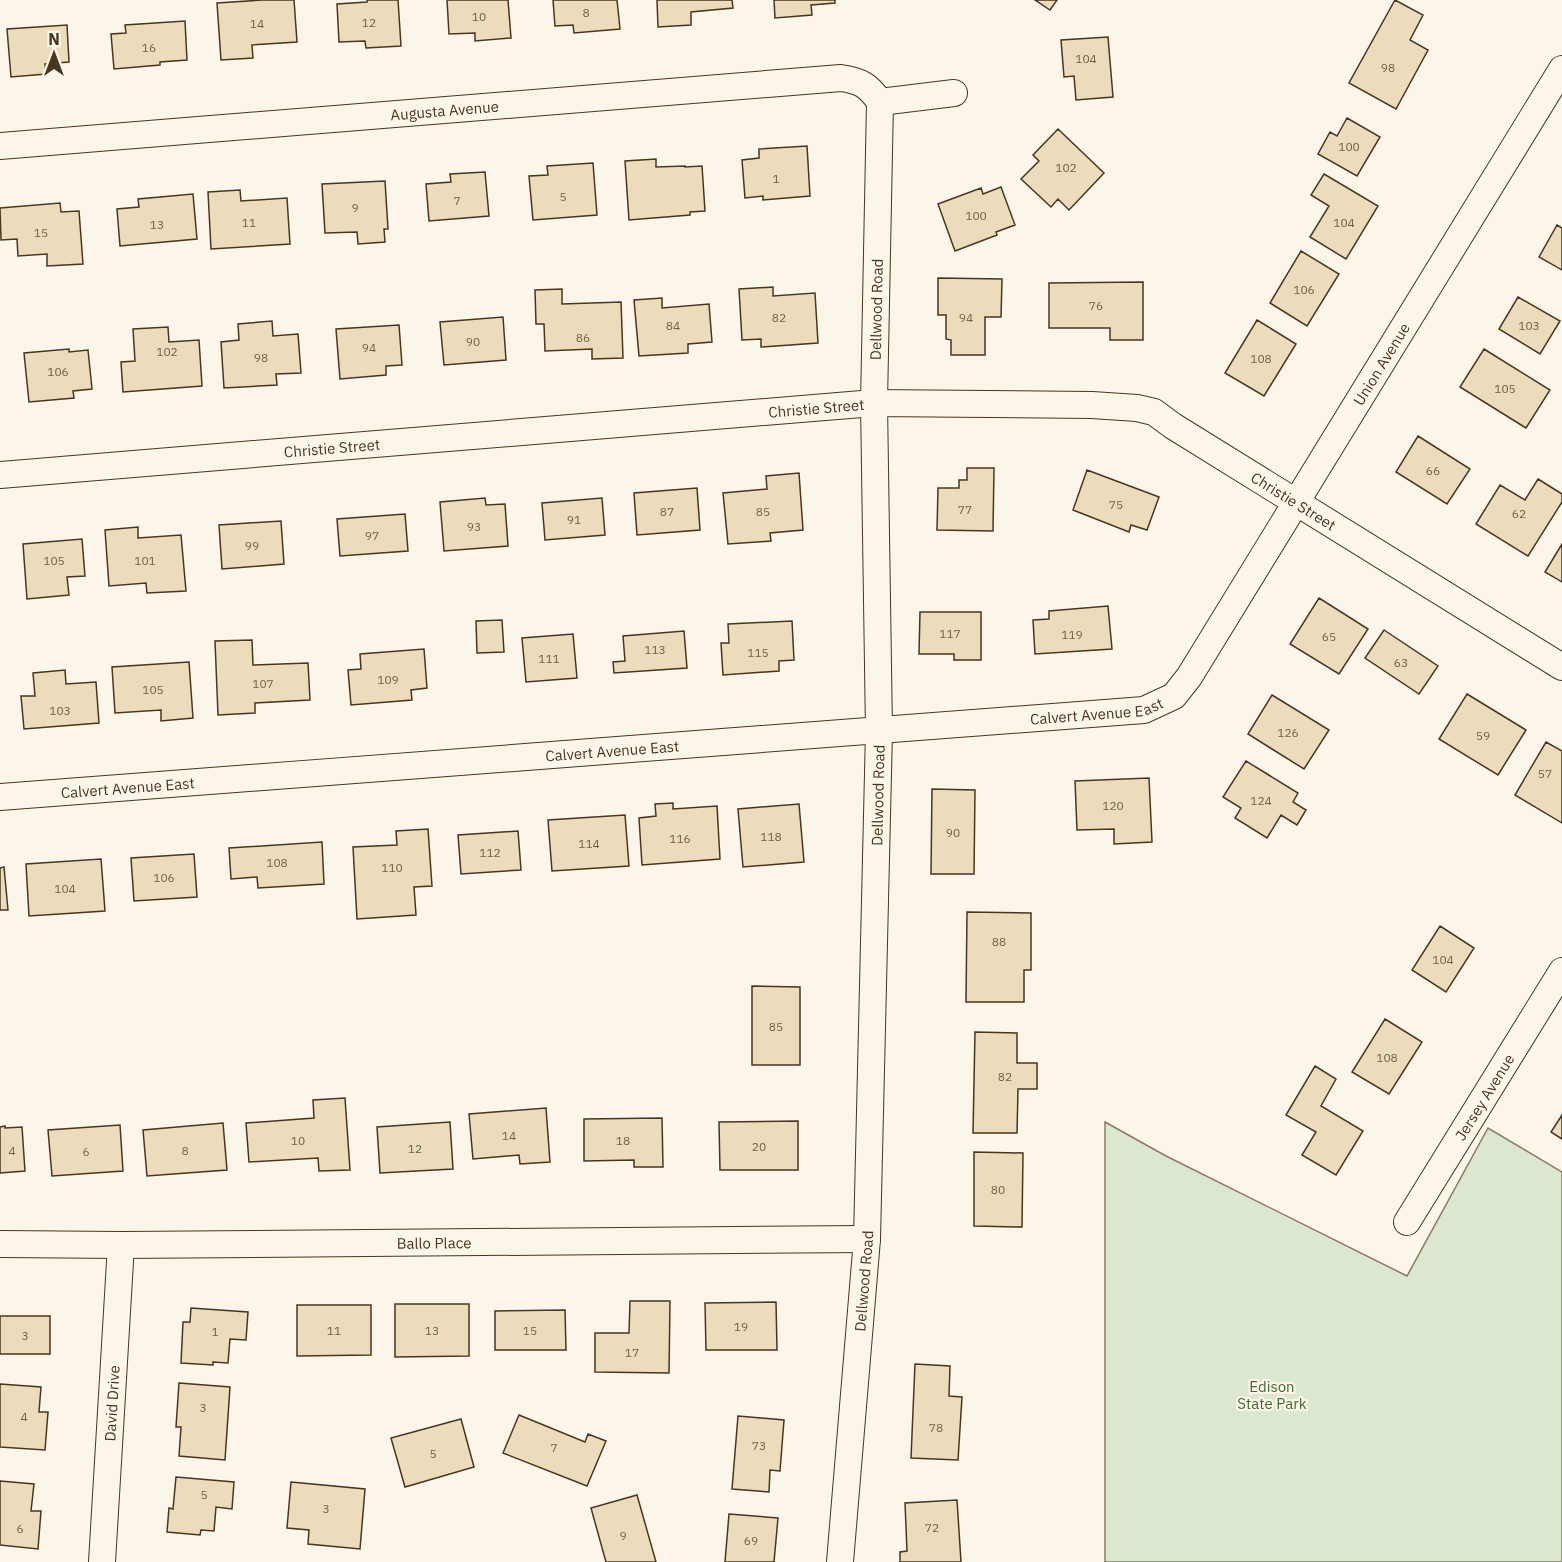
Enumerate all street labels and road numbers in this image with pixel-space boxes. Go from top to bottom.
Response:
street label: Augusta Avenue [390,96,500,124]
street label: Dellwood Road [865,258,886,360]
street label: Union Avenue [1349,319,1414,408]
street label: Christie Street [767,394,865,421]
street label: Christie Street [283,434,381,461]
street label: Christie Street [1248,467,1340,534]
street label: Calvert Avenue East [1029,693,1166,728]
street label: Calvert Avenue East [545,736,680,765]
street label: Dellwood Road [867,744,888,846]
street label: Calvert Avenue East [60,773,195,802]
street label: Jersey Avenue [1450,1050,1518,1144]
street label: Dellwood Road [850,1230,877,1332]
street label: Ballo Place [397,1233,471,1252]
street label: David Drive [100,1365,123,1442]

